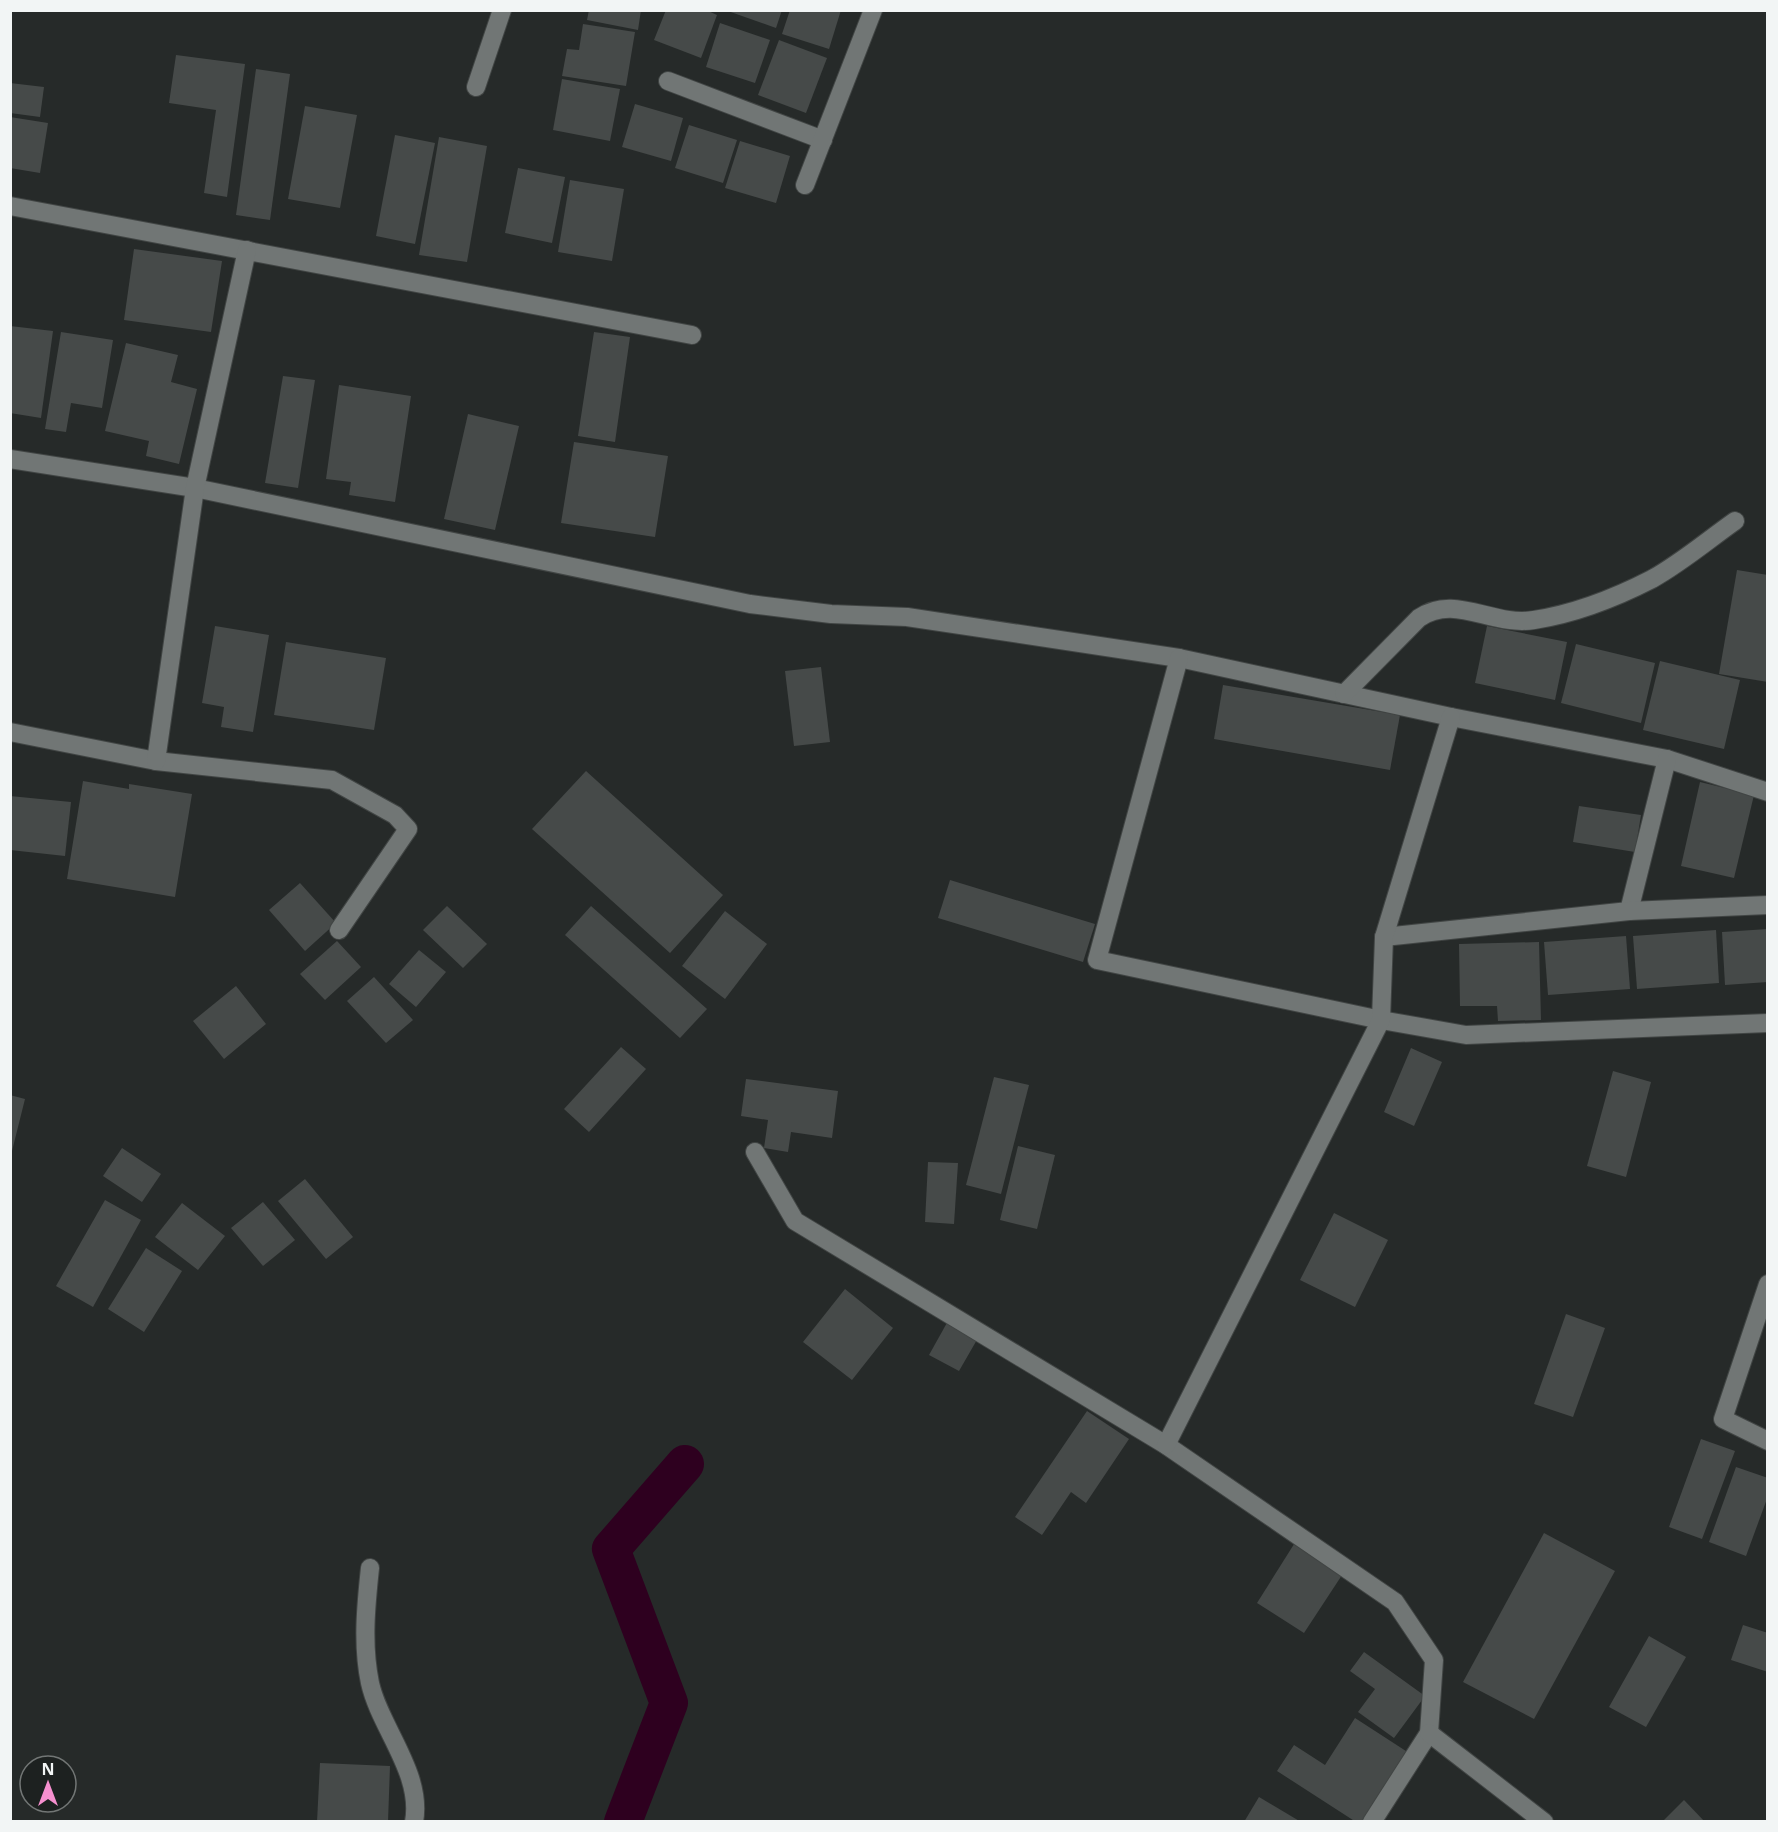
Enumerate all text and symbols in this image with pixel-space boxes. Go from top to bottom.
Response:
north arrow [18,1754,78,1814]
text: N [41,1758,55,1780]

